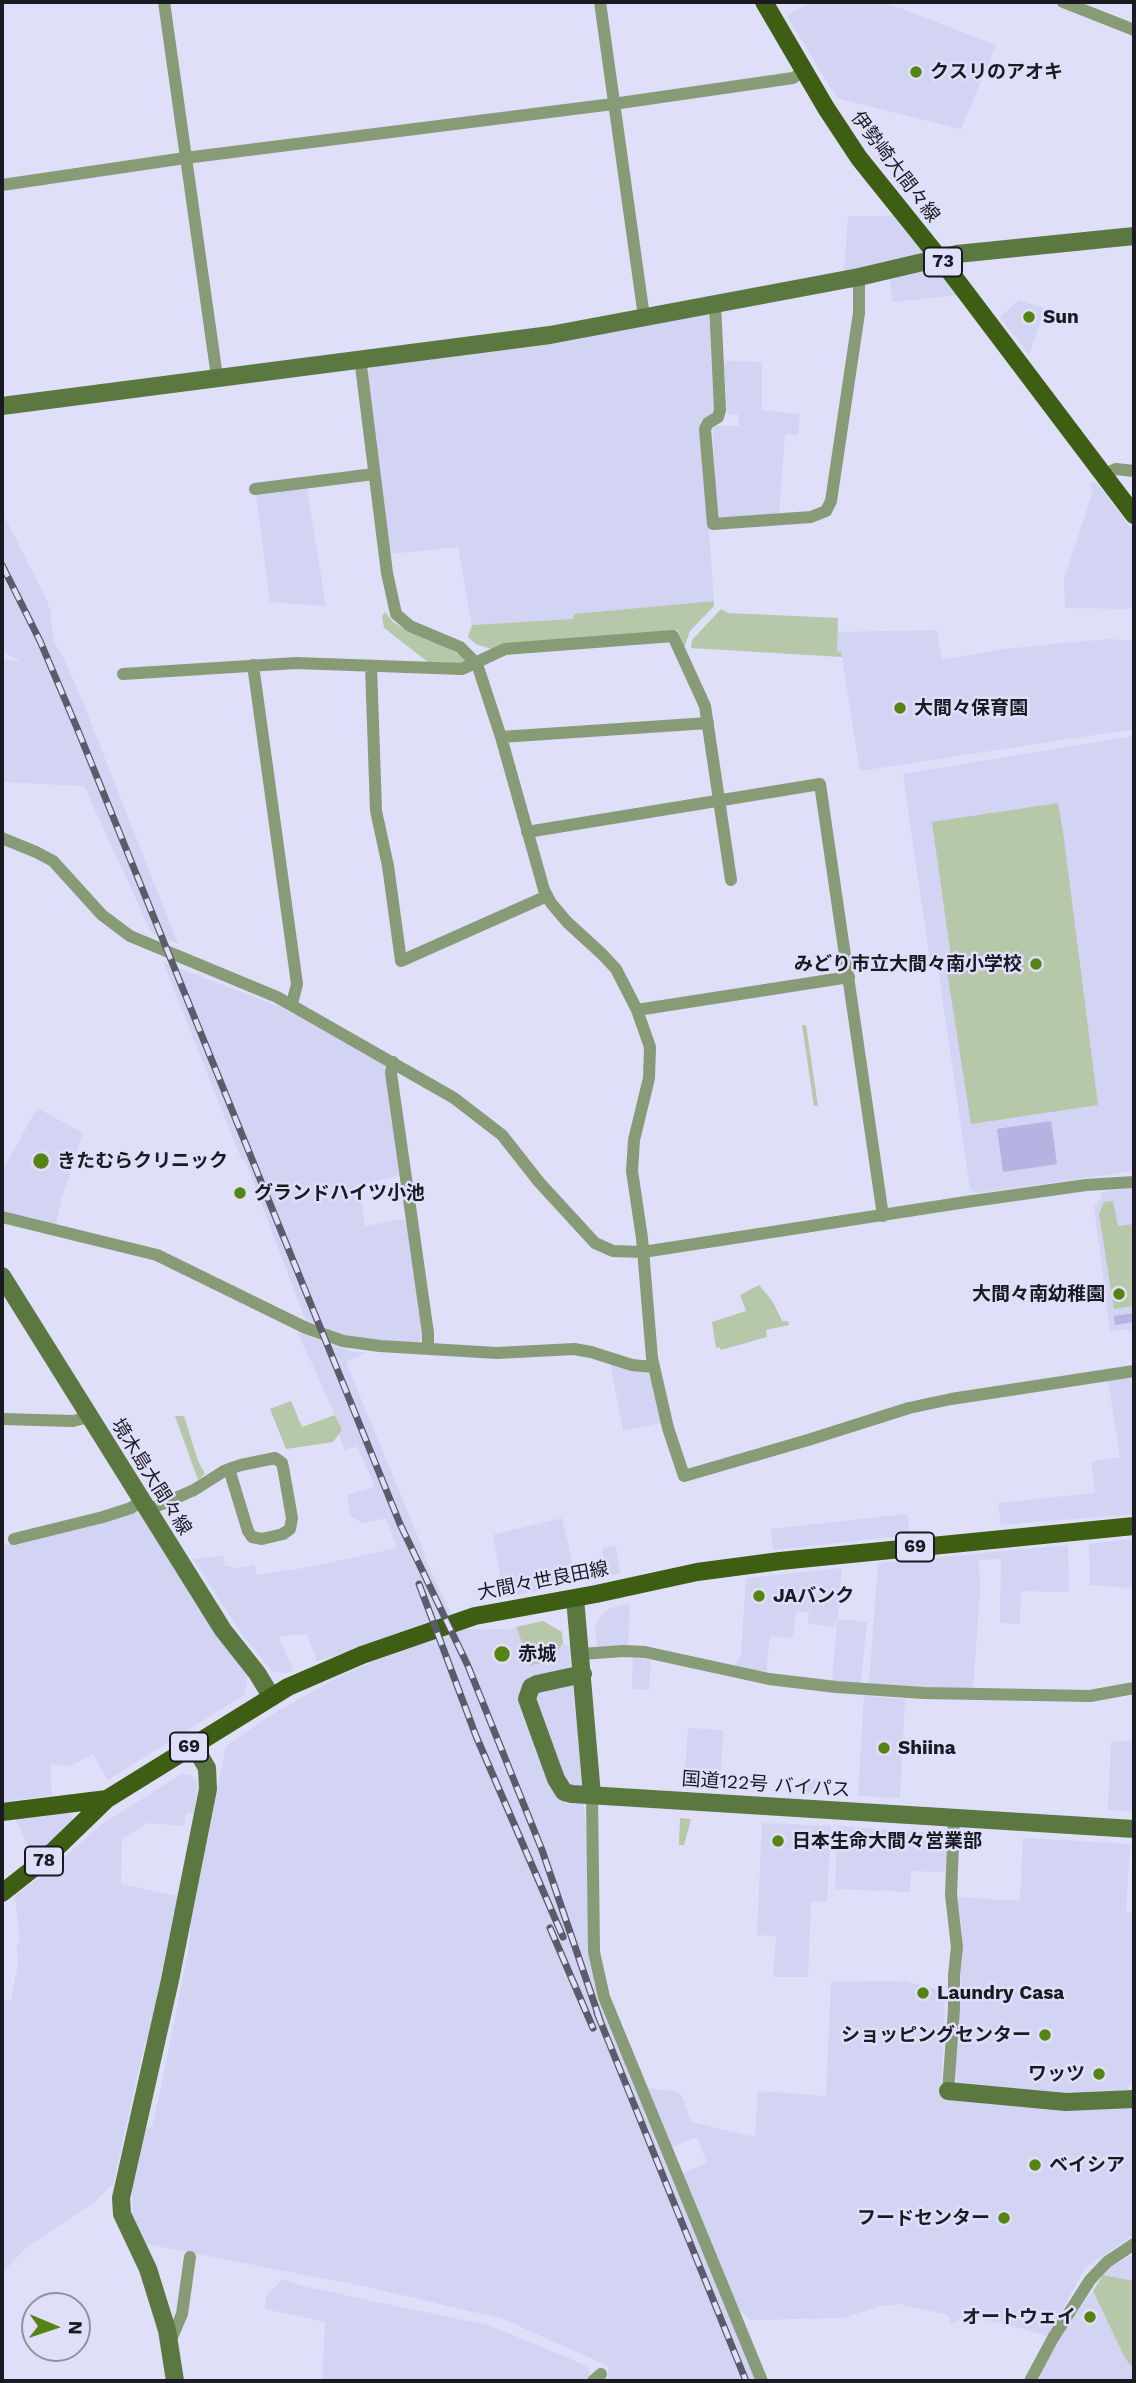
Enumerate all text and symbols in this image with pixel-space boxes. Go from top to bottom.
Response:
place label: クスリのアオキ [930,61,1063,83]
marker: クスリのアオキ [908,64,924,80]
street label: 伊勢崎大間々線 [846,107,944,227]
road number: 73 [924,248,962,276]
place label: Sun [1043,306,1079,328]
marker: Sun [1021,309,1037,325]
place label: 大間々保育園 [914,697,1028,719]
marker: 大間々保育園 [892,700,908,716]
place label: みどり市立大間々南小学校 [794,953,1022,975]
marker: みどり市立大間々南小学校 [1028,956,1044,972]
place label: きたむらクリニック [57,1150,228,1172]
marker: きたむらクリニック [31,1151,51,1171]
place label: グランドハイツ小池 [254,1182,425,1204]
marker: グランドハイツ小池 [232,1185,248,1201]
place label: 大間々南幼稚園 [972,1283,1105,1305]
marker: 大間々南幼稚園 [1111,1286,1127,1302]
street label: 境木島大間々線 [106,1415,196,1539]
road number: 69 [896,1532,934,1562]
street label: 大間々世良田線 [476,1557,610,1605]
place label: JAバンク [773,1585,854,1607]
marker: JAバンク [751,1588,767,1604]
place label: 赤城 [518,1643,556,1665]
marker: 赤城 [492,1644,512,1664]
road number: 69 [170,1732,208,1762]
place label: Shiina [898,1737,956,1759]
marker: Shiina [876,1740,892,1756]
street label: 国道122号 バイパス [681,1768,851,1802]
place label: 日本生命大間々営業部 [792,1830,982,1852]
marker: 日本生命大間々営業部 [770,1833,786,1849]
road number: 78 [25,1846,63,1875]
place label: Laundry Casa [937,1982,1064,2004]
marker: Laundry Casa [915,1985,931,2001]
place label: ショッピングセンター [841,2024,1031,2046]
marker: ショッピングセンター [1037,2027,1053,2043]
place label: ワッツ [1028,2063,1085,2085]
marker: ワッツ [1091,2066,1107,2082]
place label: ベイシア [1049,2154,1125,2176]
marker: ベイシア [1027,2157,1043,2173]
place label: フードセンター [857,2207,990,2229]
marker: フードセンター [996,2210,1012,2226]
north arrow [21,2292,91,2362]
place label: オートウェイ [962,2306,1076,2328]
marker: オートウェイ [1082,2309,1098,2325]
text: N [64,2320,87,2335]

